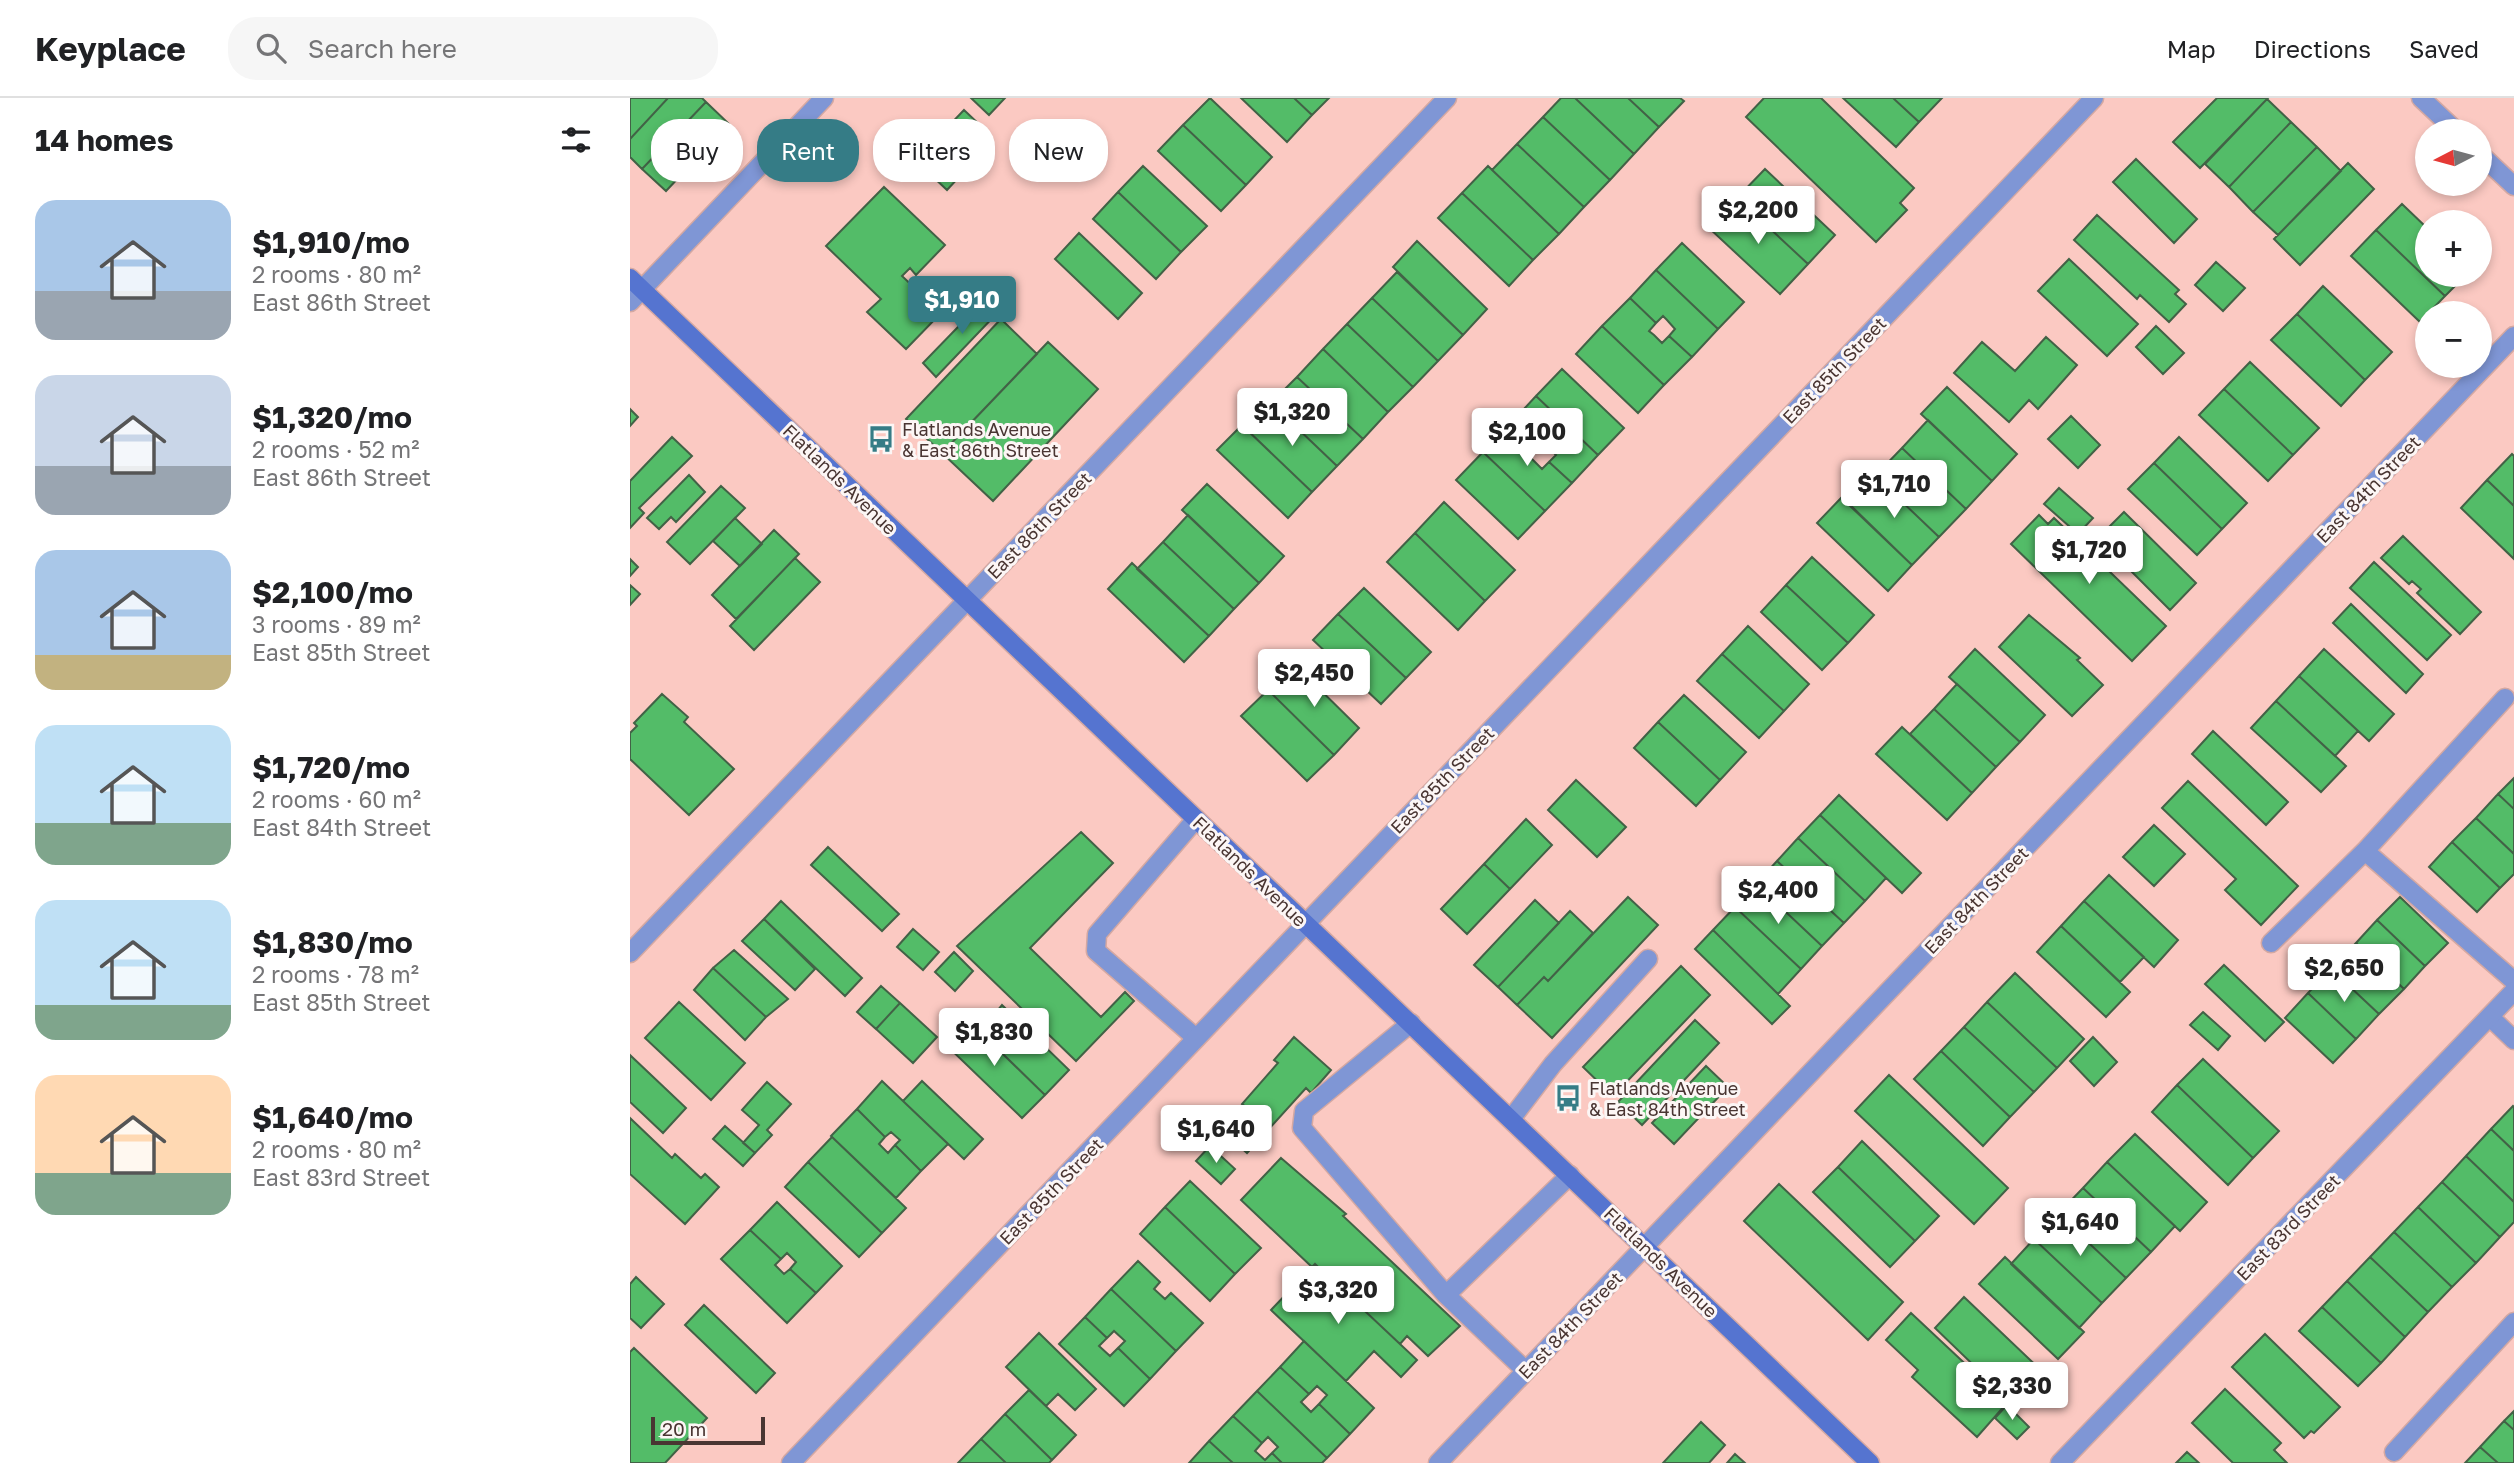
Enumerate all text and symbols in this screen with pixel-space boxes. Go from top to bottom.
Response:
search box [228,17,718,80]
text: Keyplace [35,29,186,68]
icon: search [252,29,290,67]
text: Search here [308,33,457,64]
text: Map [2167,34,2216,63]
text: Directions [2254,34,2371,63]
text: Saved [2409,34,2479,63]
chip: Buy [651,119,743,182]
chip: Rent [757,119,859,182]
chip: Filters [873,119,995,182]
chip: New [1009,119,1108,182]
north arrow [2415,119,2492,196]
map controls [2415,119,2492,378]
icon: filters [557,121,595,159]
text: 14 homes [35,122,174,158]
pin: $2,200 [1701,186,1815,246]
text: $2,200 [1718,195,1798,223]
button: + [2415,210,2492,287]
text: $1,910/mo [252,224,410,260]
icon: home [91,228,175,312]
text: 2 rooms · 80 m² [252,260,421,288]
pin: $1,910 [905,276,1019,336]
text: $1,910 [924,285,1000,313]
text: East 86th Street [252,288,431,316]
button: − [2415,301,2492,378]
street label: East 85th Street [1778,312,1890,428]
pin: $1,320 [1235,388,1349,448]
text: $1,320 [1253,397,1331,425]
text: $1,320/mo [252,399,412,435]
icon: home [91,403,175,487]
pin: $2,100 [1470,408,1584,468]
text: $2,100 [1488,417,1566,445]
place label: Flatlands Avenue & East 86th Street [902,418,1059,461]
street label: Flatlands Avenue [779,419,901,539]
bus stop icon: Flatlands Avenue & East 86th Street [866,424,896,454]
street label: East 84th Street [2311,431,2425,547]
text: 2 rooms · 52 m² [252,435,419,463]
pin: $1,710 [1837,460,1951,520]
text: East 86th Street [252,463,431,491]
street label: East 86th Street [982,467,1096,583]
text: $1,710 [1857,469,1931,497]
pin: $1,720 [2032,526,2146,586]
text: $1,720 [2051,535,2127,563]
text: $2,100/mo [252,574,413,610]
icon: home [91,578,175,662]
text: 3 rooms · 89 m² [252,610,421,638]
text: East 85th Street [252,638,430,666]
pin: $2,450 [1257,650,1371,709]
text: $2,450 [1274,658,1354,686]
street label: East 85th Street [1386,722,1498,838]
text: $1,720/mo [252,749,410,785]
icon: home [91,753,175,837]
text: 2 rooms · 60 m² [252,785,421,813]
street label: Flatlands Avenue [1189,811,1311,931]
text: East 84th Street [252,813,431,841]
street label: East 84th Street [1919,842,2033,958]
pin: $2,400 [1721,866,1835,926]
text: $2,400 [1737,875,1819,903]
text: $1,830/mo [252,924,413,960]
icon: home [91,928,175,1012]
pin: $2,650 [2287,944,2401,1004]
text: $2,650 [2304,953,2384,981]
text: 2 rooms · 78 m² [252,960,419,988]
text: East 85th Street [252,988,430,1016]
pin: $1,830 [937,1009,1051,1068]
text: $1,830 [955,1017,1033,1045]
place label: Flatlands Avenue & East 84th Street [1589,1077,1746,1120]
bus stop icon: Flatlands Avenue & East 84th Street [1553,1083,1583,1113]
text: $1,640/mo [252,1099,413,1135]
icon: home [91,1103,175,1187]
pin: $1,640 [1159,1105,1273,1165]
text: $1,640 [1177,1114,1255,1142]
street label: East 85th Street [995,1133,1107,1249]
text: 2 rooms · 80 m² [252,1135,421,1163]
text: East 83rd Street [252,1163,430,1191]
street label: East 83rd Street [2232,1169,2344,1285]
pin: $1,640 [2023,1198,2137,1258]
street label: Flatlands Avenue [1600,1202,1722,1322]
text: $1,640 [2041,1207,2119,1235]
pin: $3,320 [1281,1266,1395,1326]
street label: East 84th Street [1513,1267,1627,1383]
text: $3,320 [1298,1275,1378,1303]
pin: $2,330 [1955,1362,2069,1422]
text: $2,330 [1972,1371,2052,1399]
scale bar [651,1414,765,1446]
text: 20 m [662,1417,706,1440]

